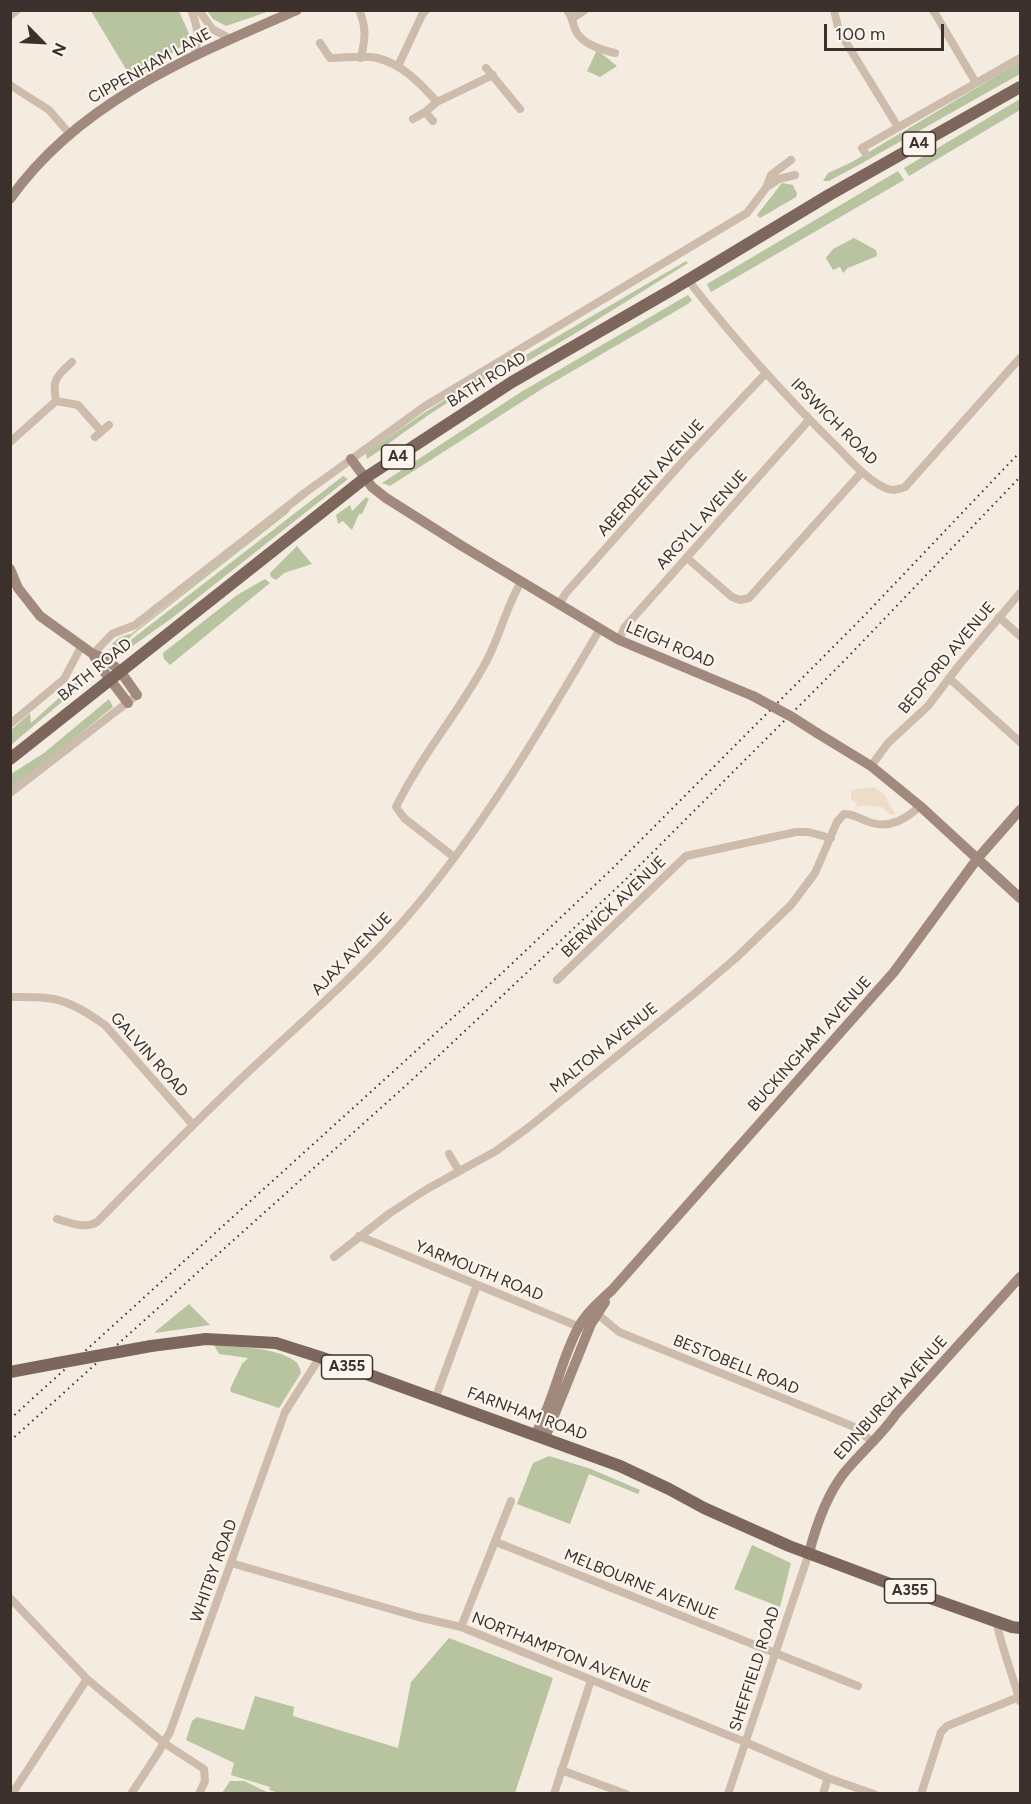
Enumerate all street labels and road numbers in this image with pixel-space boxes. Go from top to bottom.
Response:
street label: CIPPENHAM LANE [85,24,215,108]
road number: A4 [902,132,936,156]
street label: BATH ROAD [444,348,530,412]
street label: IPSWICH ROAD [787,375,881,469]
street label: ABERDEEN AVENUE [594,416,708,540]
road number: A4 [382,445,414,469]
street label: ARGYLL AVENUE [652,466,752,574]
street label: BEDFORD AVENUE [895,598,999,718]
street label: LEIGH ROAD [623,618,717,672]
street label: BATH ROAD [54,634,136,706]
street label: BERWICK AVENUE [558,852,670,962]
street label: AJAX AVENUE [308,909,396,999]
street label: BUCKINGHAM AVENUE [744,972,876,1116]
street label: MALTON AVENUE [546,999,662,1097]
street label: GALVIN ROAD [106,1009,192,1101]
street label: YARMOUTH ROAD [412,1236,546,1306]
street label: BESTOBELL ROAD [670,1331,802,1399]
street label: EDINBURGH AVENUE [830,1332,952,1464]
road number: A355 [322,1355,372,1379]
street label: FARNHAM ROAD [464,1383,590,1445]
street label: WHITBY ROAD [186,1517,242,1625]
street label: MELBOURNE AVENUE [561,1545,721,1625]
road number: A355 [884,1579,936,1603]
street label: SHEFFIELD ROAD [726,1604,784,1734]
street label: NORTHAMPTON AVENUE [469,1608,653,1698]

